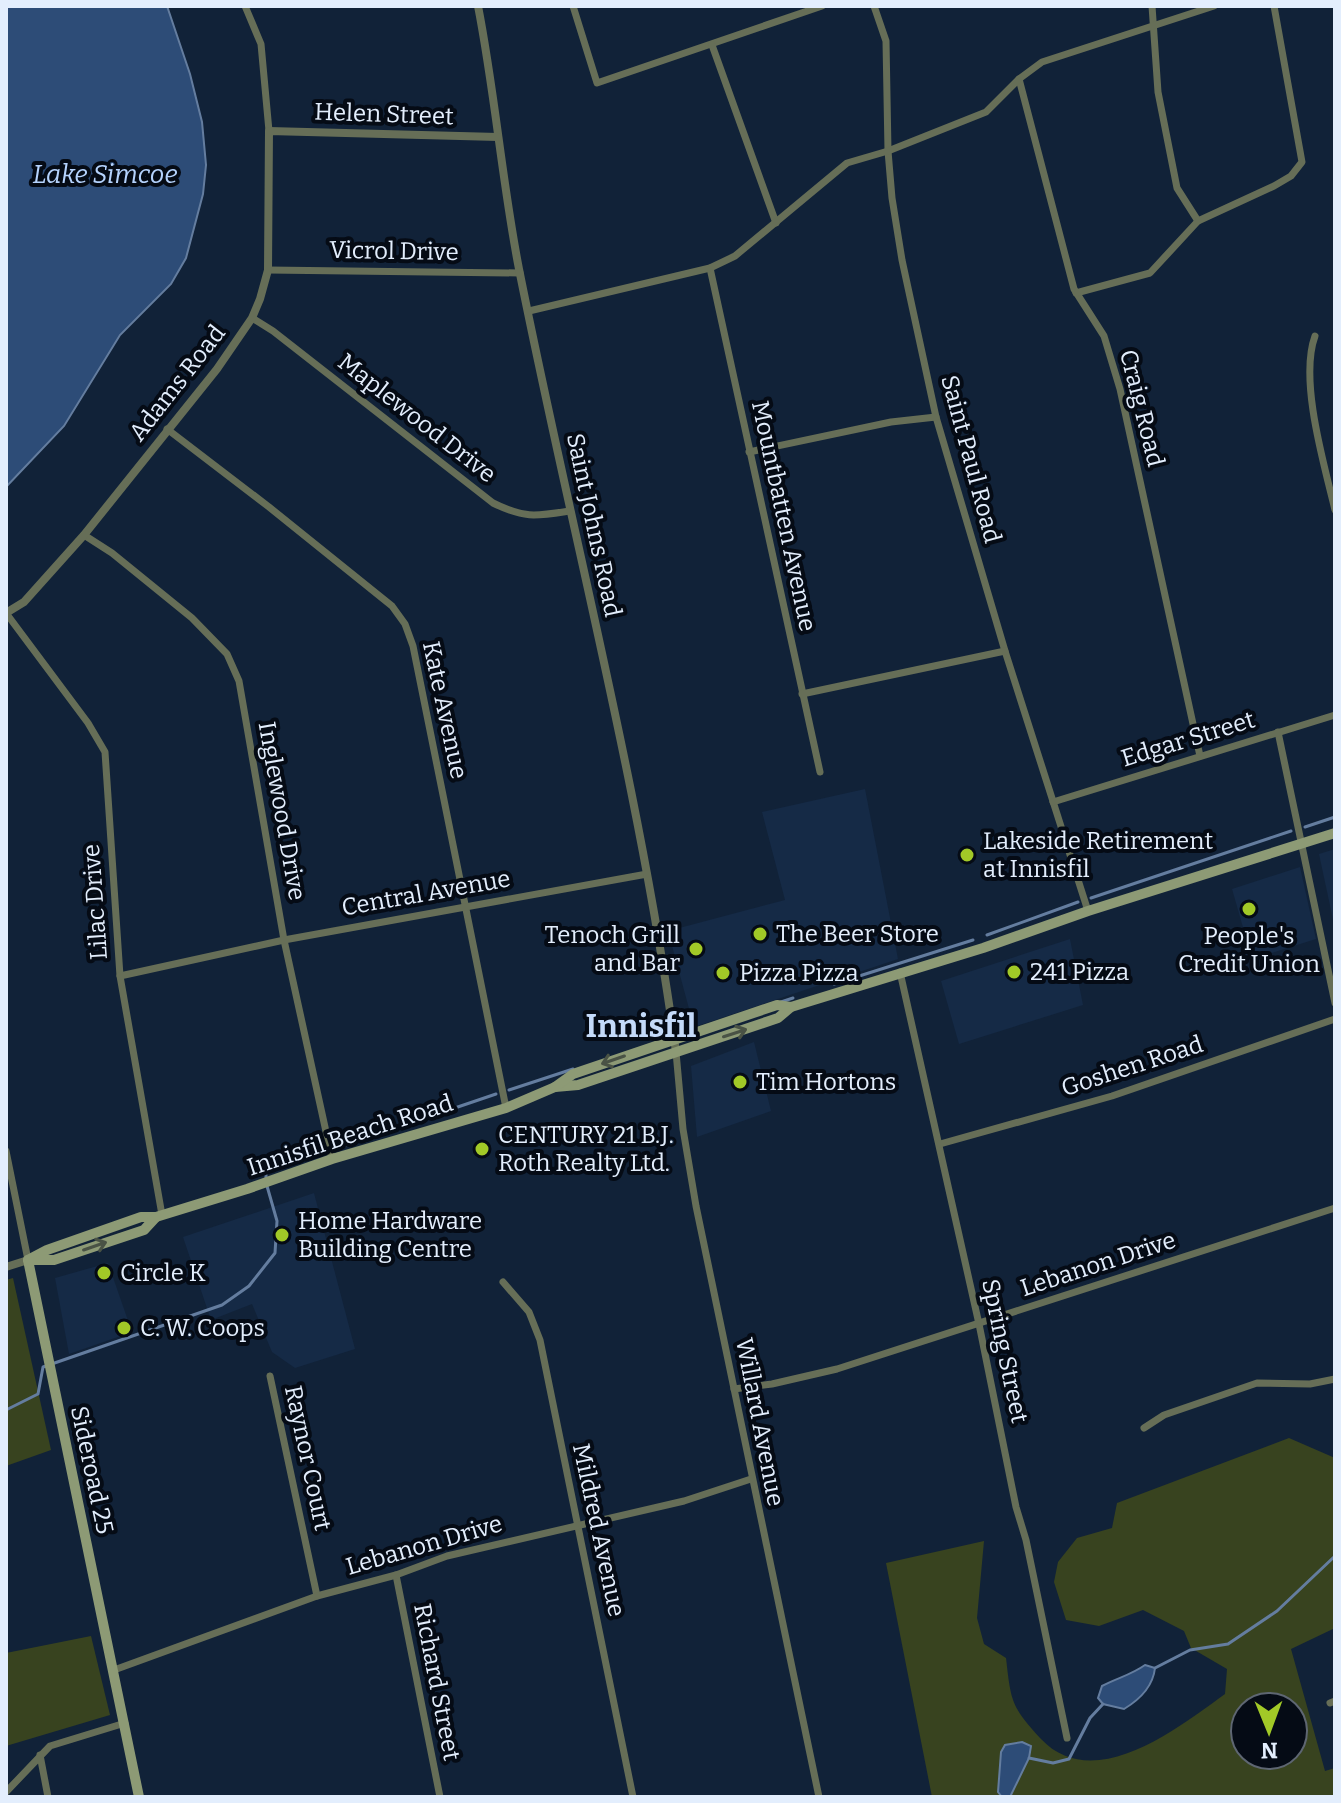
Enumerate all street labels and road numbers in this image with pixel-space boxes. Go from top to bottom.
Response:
street label: Helen Street [314,98,455,130]
street label: Vicrol Drive [329,236,459,266]
street label: Adams Road [123,320,231,446]
street label: Craig Road [1114,347,1170,469]
street label: Maplewood Drive [333,348,501,488]
street label: Saint Paul Road [935,372,1007,546]
street label: Mountbatten Avenue [746,398,822,634]
street label: Saint Johns Road [561,431,627,619]
street label: Kate Avenue [417,639,473,781]
street label: Edgar Street [1118,705,1258,773]
street label: Inglewood Drive [253,720,311,902]
street label: Lilac Drive [77,843,113,961]
street label: Central Avenue [339,864,513,922]
street label: Goshen Road [1058,1030,1206,1102]
street label: Innisfil Beach Road [244,1089,456,1181]
street label: Lebanon Drive [1017,1226,1179,1302]
street label: Spring Street [976,1276,1034,1426]
street label: Willard Avenue [730,1336,790,1508]
street label: Raynor Court [279,1383,337,1533]
street label: Sideroad 25 [65,1403,119,1537]
street label: Mildred Avenue [567,1441,631,1619]
street label: Lebanon Drive [343,1509,505,1581]
street label: Richard Street [408,1601,466,1763]

